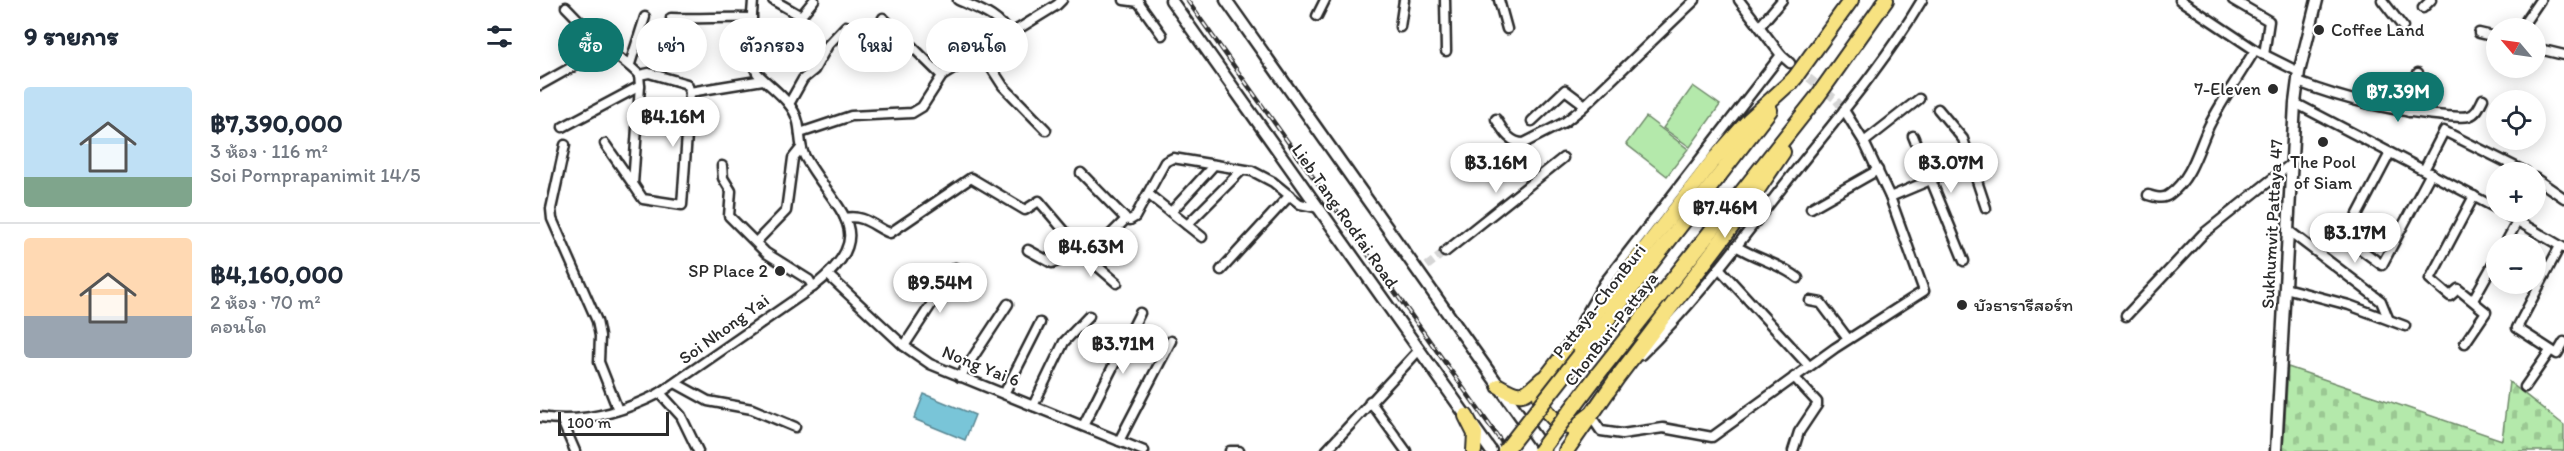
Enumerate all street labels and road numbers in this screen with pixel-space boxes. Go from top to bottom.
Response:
street label: Sukhumvit Pattaya 47 [2257,139,2287,309]
street label: Lieb Tang Rodfai Road [1287,140,1403,292]
street label: Pattaya-ChonBuri [1548,240,1650,362]
street label: ChonBuri-Pattaya [1559,267,1663,391]
street label: Soi Nhong Yai [675,289,773,369]
street label: Nong Yai 6 [939,340,1023,392]

